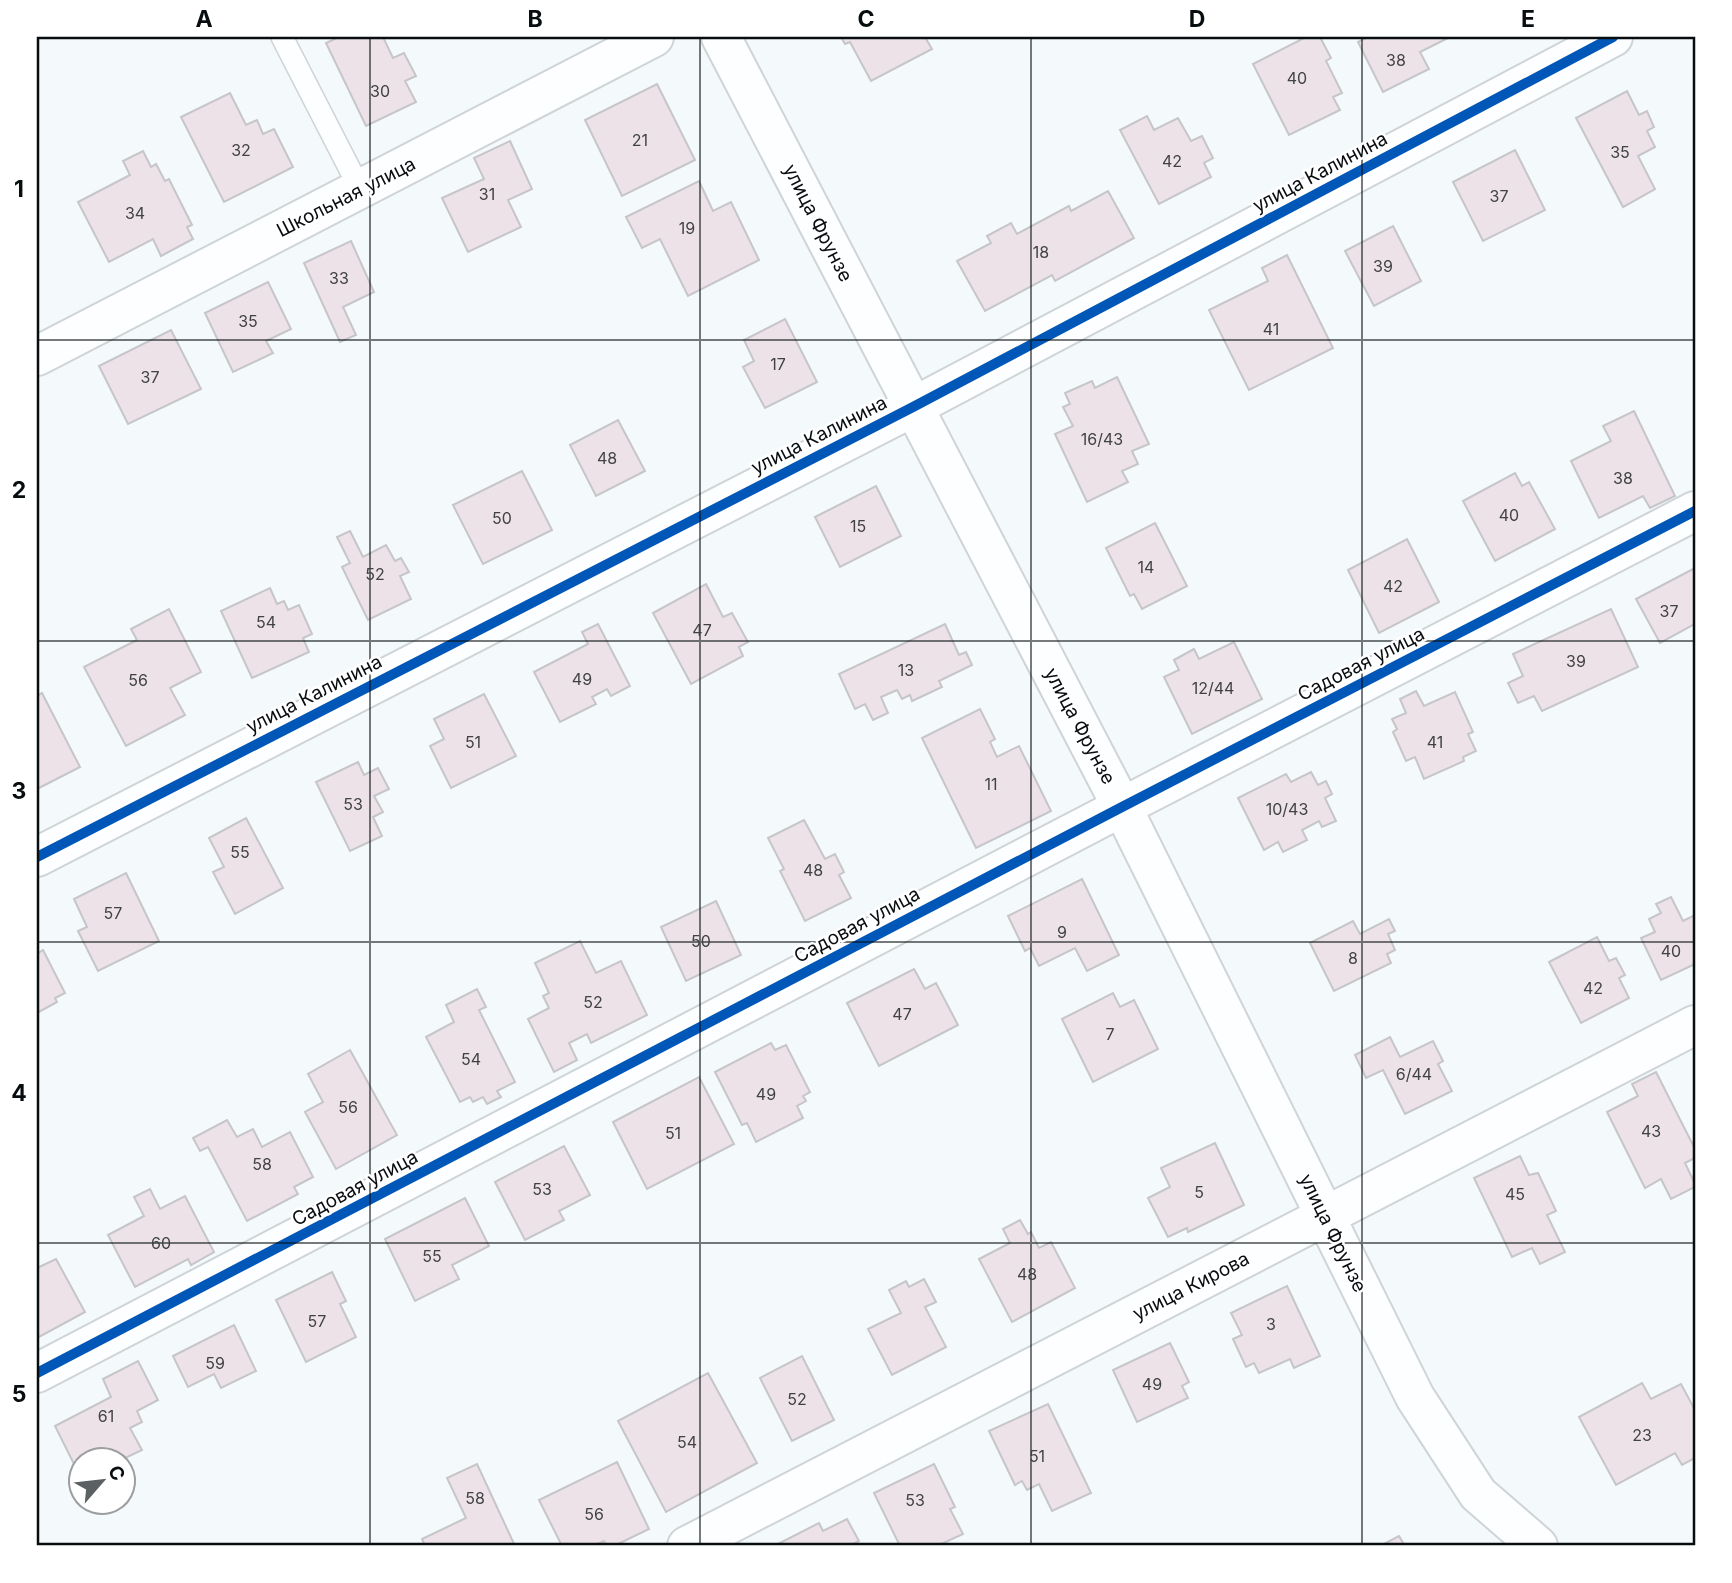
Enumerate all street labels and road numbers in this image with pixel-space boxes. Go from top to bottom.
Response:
street label: улица Калинина [1249,127,1391,217]
street label: Школьная улица [273,152,419,242]
street label: улица Фрунзе [779,160,857,286]
street label: улица Калинина [747,391,891,479]
street label: Садовая улица [1294,622,1428,706]
street label: улица Калинина [242,650,386,738]
street label: улица Фрунзе [1040,664,1120,788]
street label: Садовая улица [790,882,924,968]
street label: Садовая улица [288,1145,422,1231]
street label: улица Фрунзе [1294,1170,1372,1296]
street label: улица Кирова [1129,1247,1253,1325]

